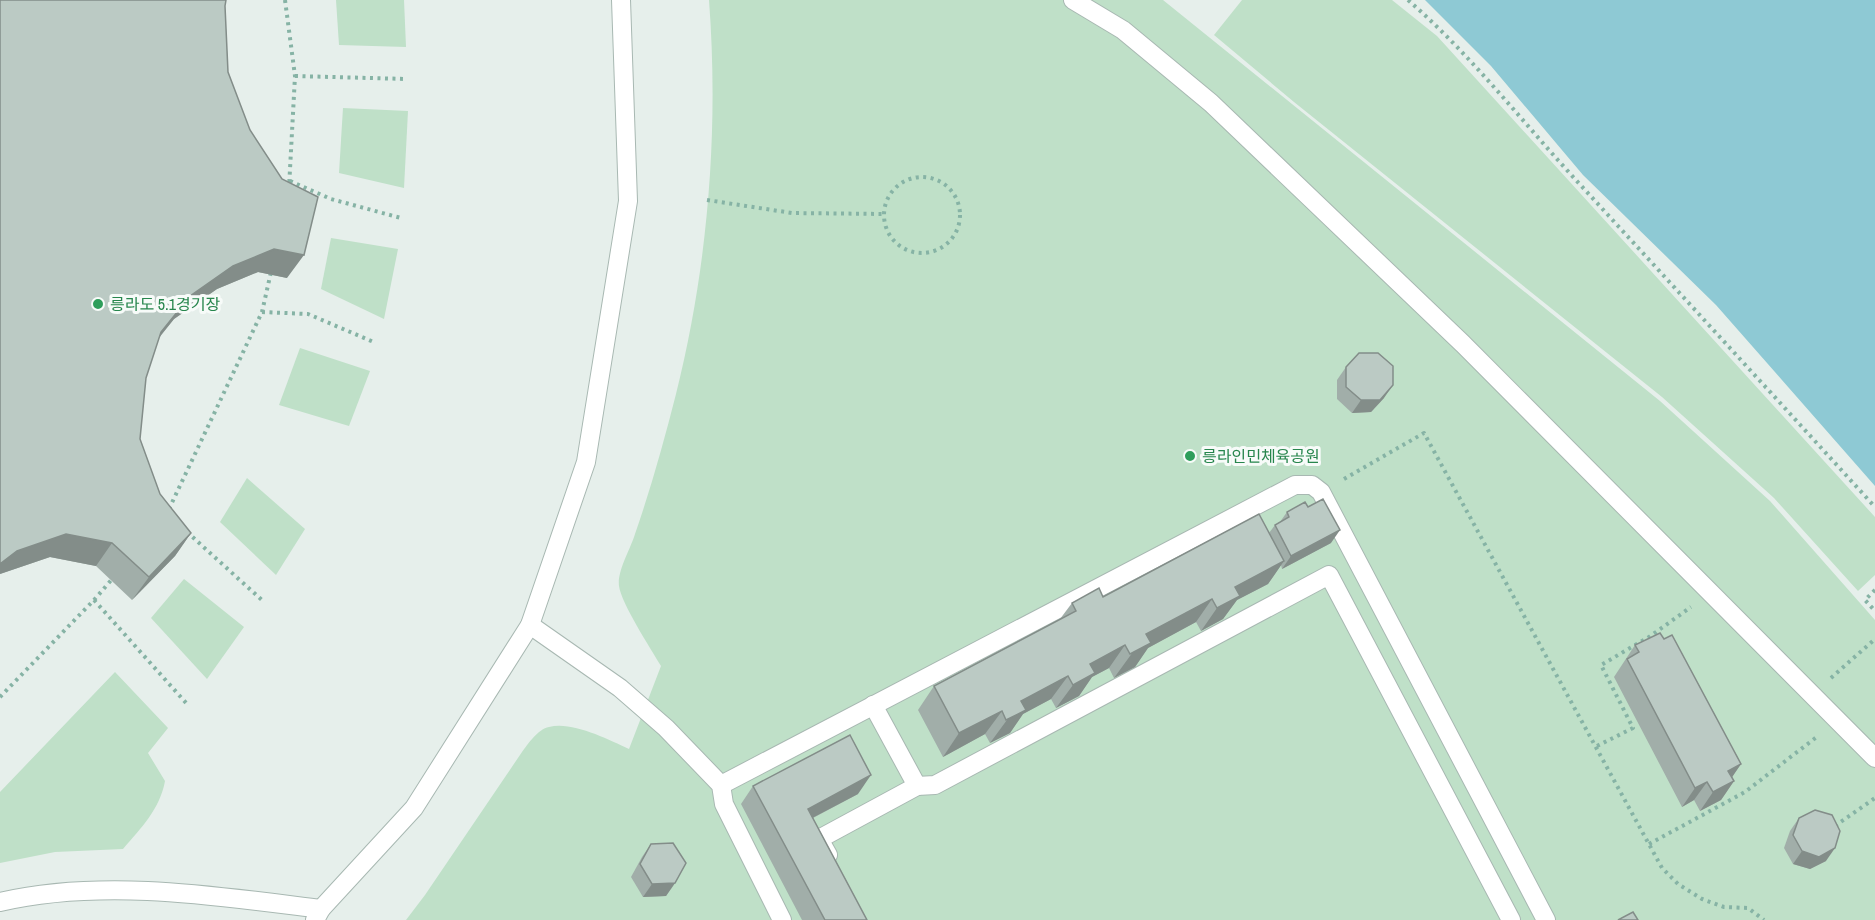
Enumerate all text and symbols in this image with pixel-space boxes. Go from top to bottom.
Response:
place label: 릉라도 5.1경기장 [110,293,220,315]
marker: 릉라도 5.1경기장 [91,297,105,311]
place label: 릉라인민체육공원 [1202,445,1320,467]
marker: 릉라인민체육공원 [1183,449,1197,463]

